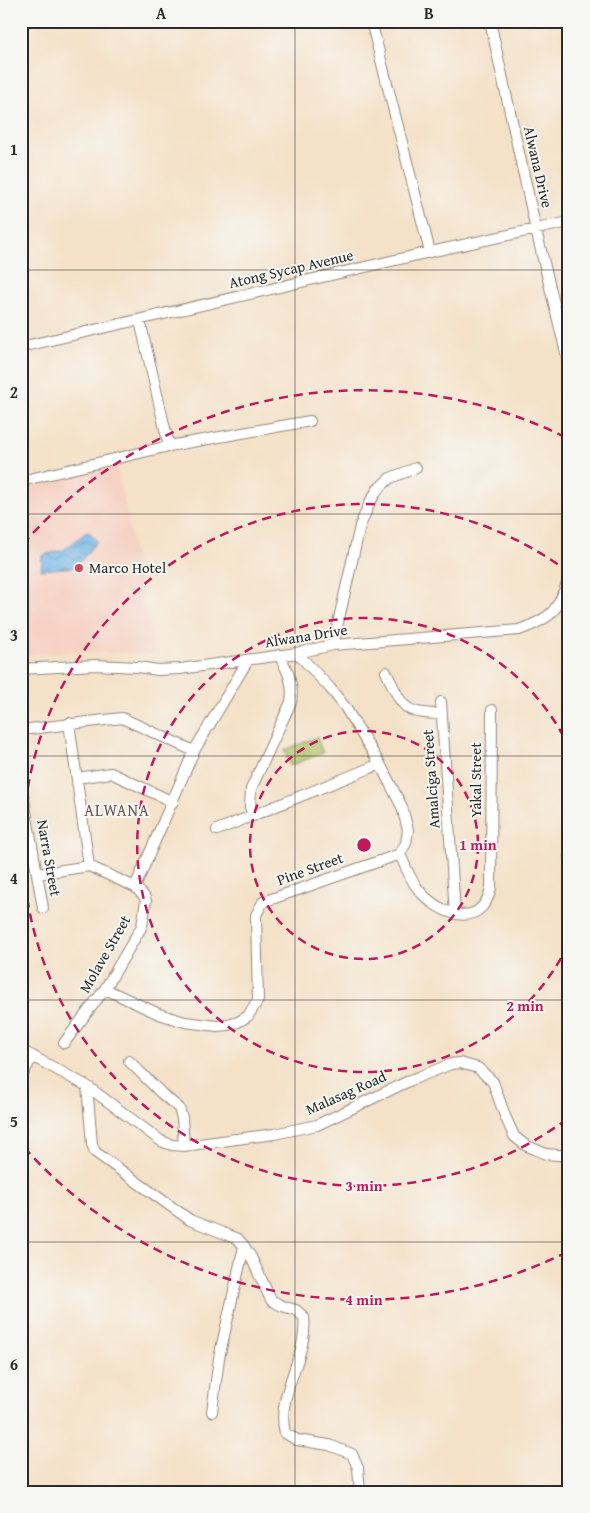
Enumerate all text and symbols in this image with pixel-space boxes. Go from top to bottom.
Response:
text: A [156,1,167,25]
text: B [424,1,434,25]
street label: Alwana Drive [519,124,558,210]
text: 1 [10,137,18,161]
street label: Atong Sycap Avenue [227,244,355,293]
text: 2 [10,380,18,404]
place label: Marco Hotel [89,557,166,578]
marker: Marco Hotel [73,562,85,574]
street label: Alwana Drive [263,619,349,652]
text: 3 [10,623,18,647]
street label: Amalciga Street [417,728,444,829]
street label: Yakal Street [465,742,486,818]
district label: ALWANA [84,798,150,822]
street label: Narra Street [32,818,67,899]
text: 1 min [459,834,497,855]
centre of rings [355,836,373,854]
street label: Pine Street [274,847,346,890]
text: 4 [10,866,18,890]
street label: Molave Street [74,910,136,996]
text: 2 min [506,995,544,1016]
street label: Malasag Road [302,1065,389,1120]
text: 5 [10,1109,18,1133]
text: 3 min [345,1175,383,1196]
text: 4 min [345,1289,383,1310]
text: 6 [10,1352,18,1376]

